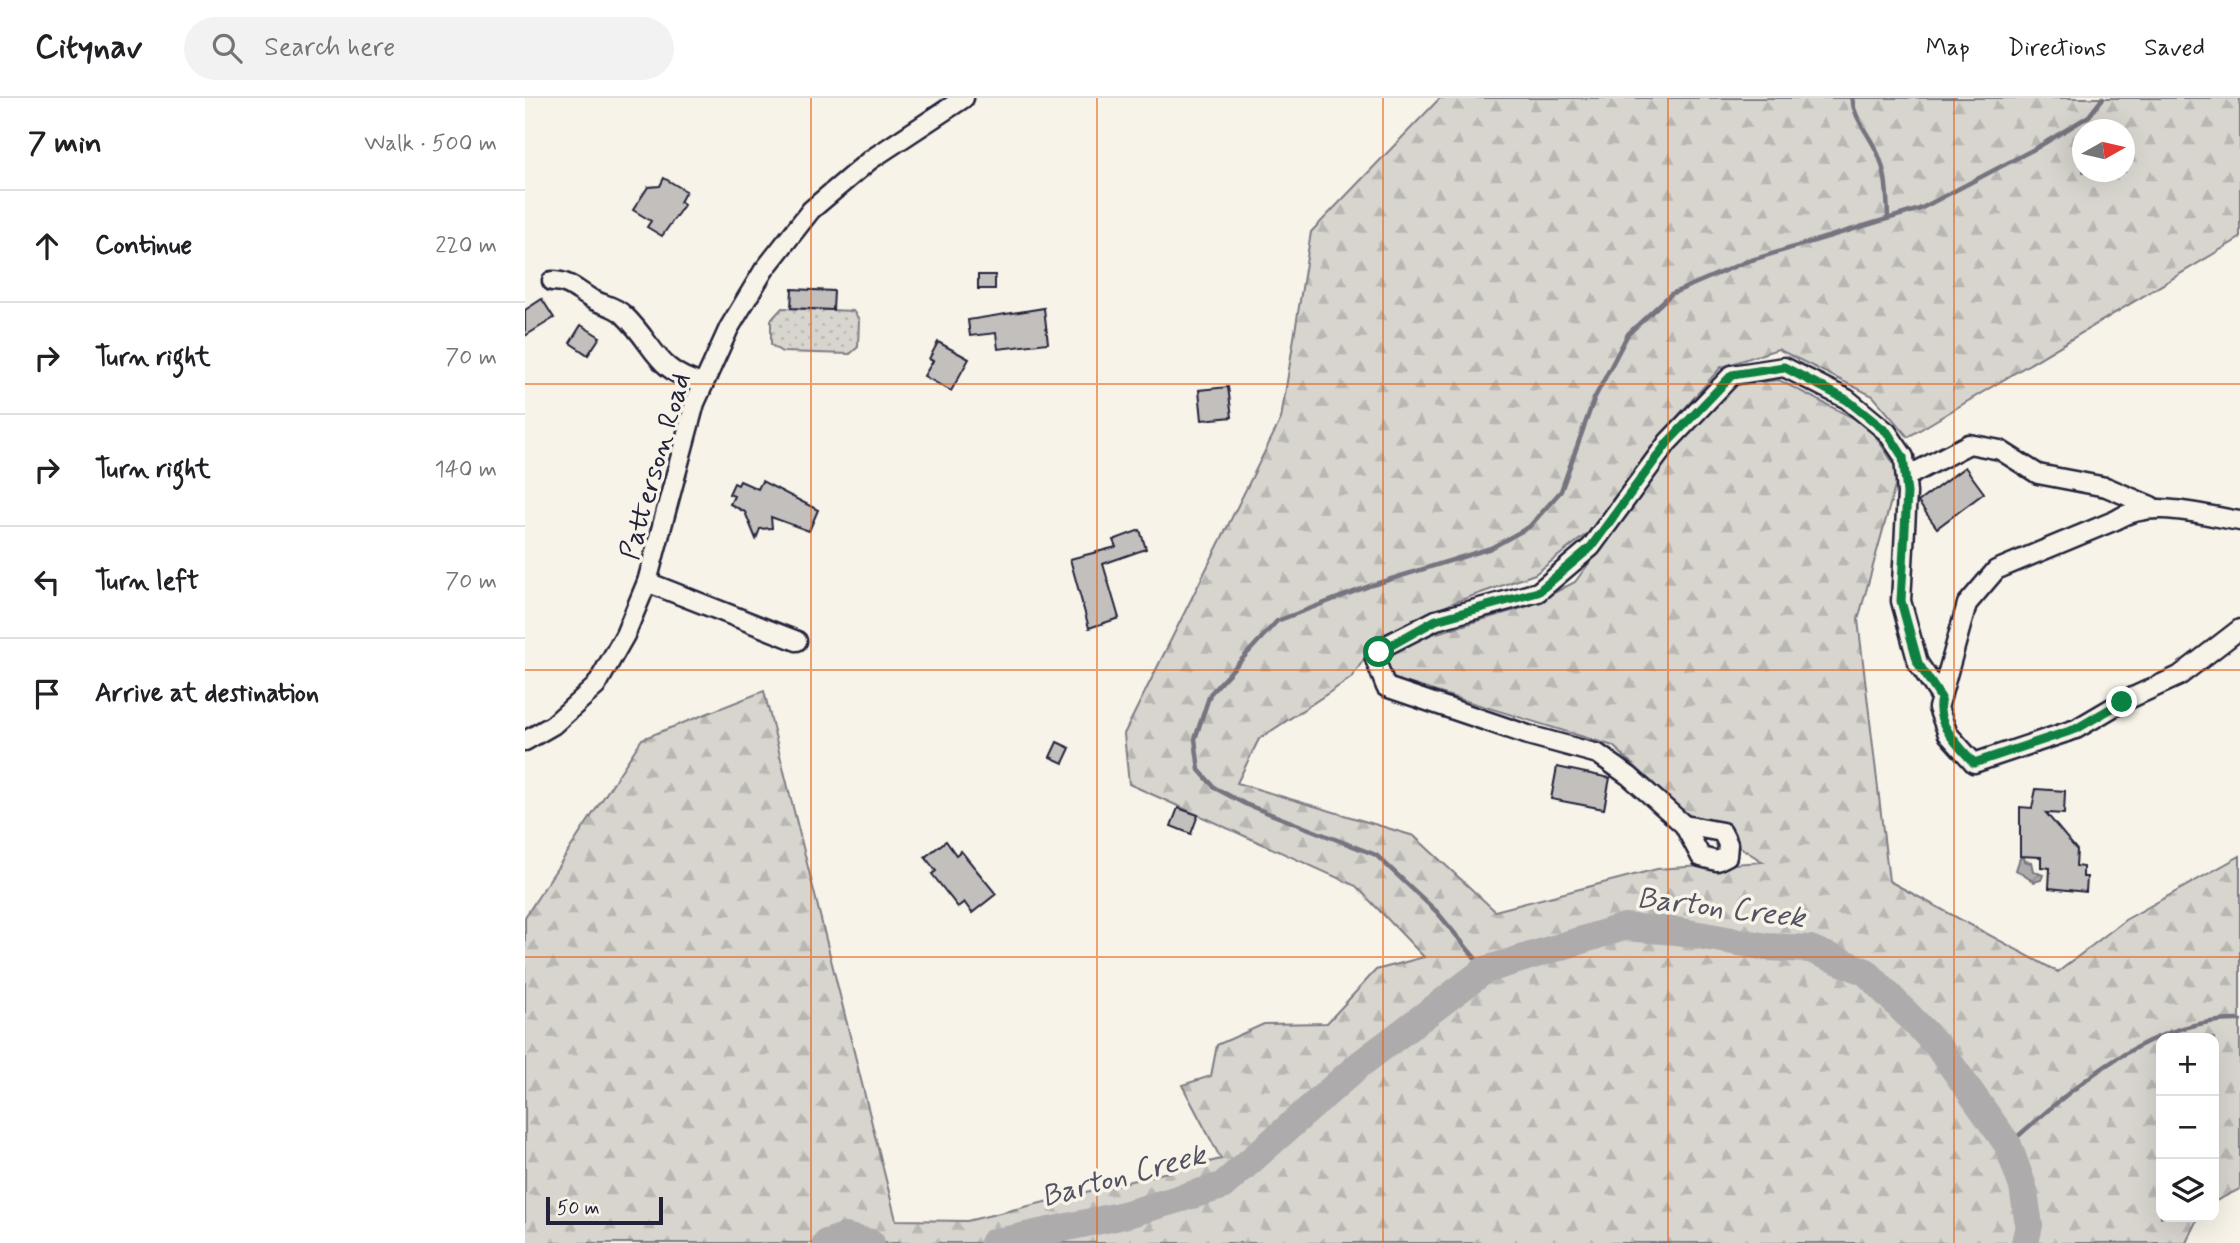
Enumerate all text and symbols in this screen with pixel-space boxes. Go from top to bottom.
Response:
search box [184,17,674,80]
text: Citynav [35,26,142,70]
icon: search [208,29,246,67]
text: Search here [264,31,395,65]
text: Map [1926,33,1970,64]
text: Directions [2008,33,2106,64]
text: Saved [2144,33,2205,64]
north arrow [2072,119,2135,182]
text: 7 min [28,124,102,163]
text: Walk · 500 m [364,129,497,159]
icon: ahead [28,227,66,265]
text: Continue [95,229,192,263]
text: 220 m [435,231,497,261]
icon: right [28,339,66,377]
text: Turn right [95,341,211,375]
text: 70 m [445,343,497,373]
street label: Patterson Road [612,369,701,564]
icon: right [28,451,66,489]
text: Turn right [95,453,211,487]
text: 140 m [434,455,497,485]
icon: left [28,563,66,601]
text: Turn left [95,565,199,599]
text: 70 m [445,567,497,597]
route start [1363,636,1394,667]
icon: arrive [28,675,66,713]
text: Arrive at destination [95,677,319,711]
route end [2106,686,2137,717]
water label: Barton Creek [1635,879,1809,938]
map controls [2156,1033,2219,1222]
button: + [2156,1033,2219,1096]
button: − [2156,1096,2219,1159]
water label: Barton Creek [1037,1135,1212,1217]
button: layers [2156,1159,2219,1222]
scale bar [546,1194,663,1226]
text: 50 m [557,1196,600,1221]

